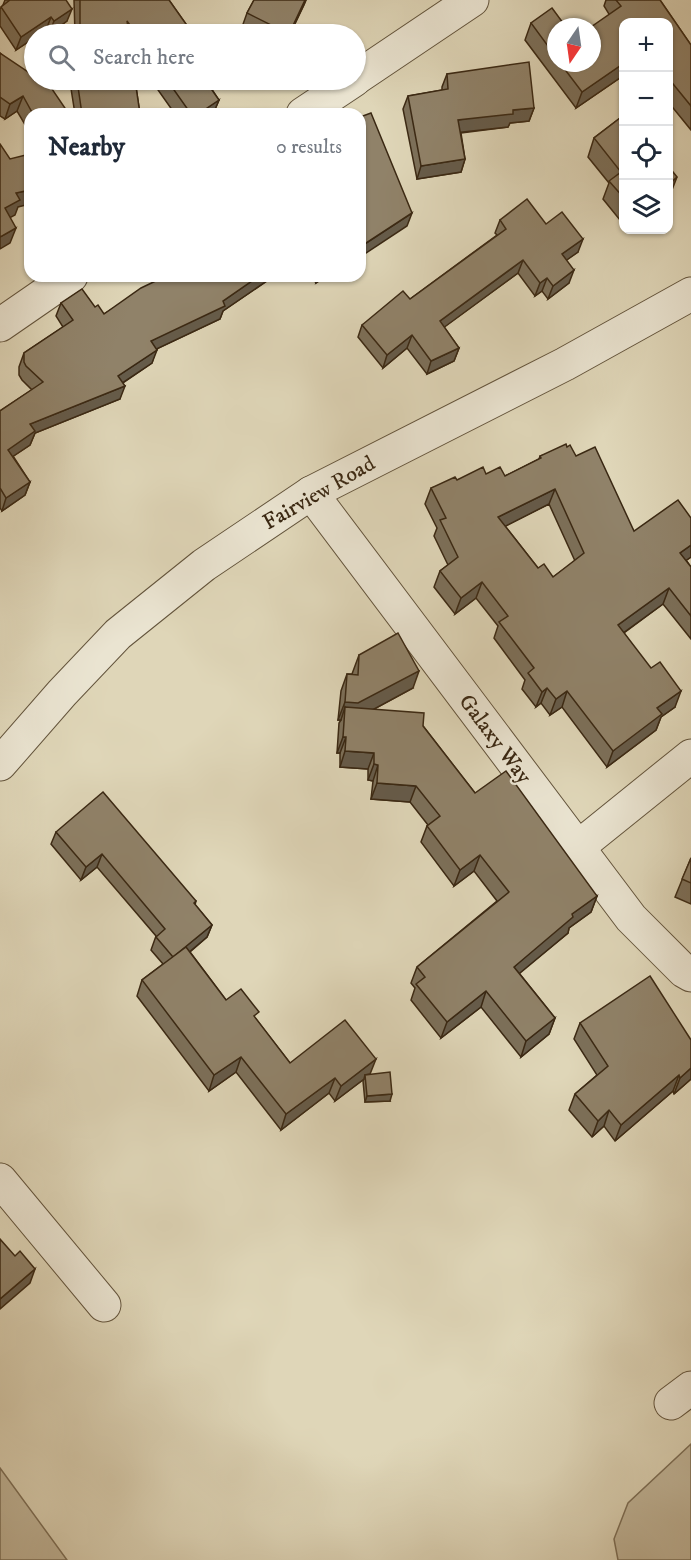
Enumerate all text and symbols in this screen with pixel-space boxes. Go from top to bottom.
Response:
north arrow [547,18,601,72]
map controls [619,18,673,234]
button: + [619,18,673,72]
search box [24,24,366,90]
icon: search [45,41,78,74]
text: Search here [93,44,195,71]
button: − [619,72,673,126]
button: locate [619,126,673,180]
text: Nearby [48,131,125,164]
text: 0 results [276,135,342,160]
button: layers [619,180,673,234]
street label: Fairview Road [258,450,380,536]
street label: Galaxy Way [453,689,538,790]

